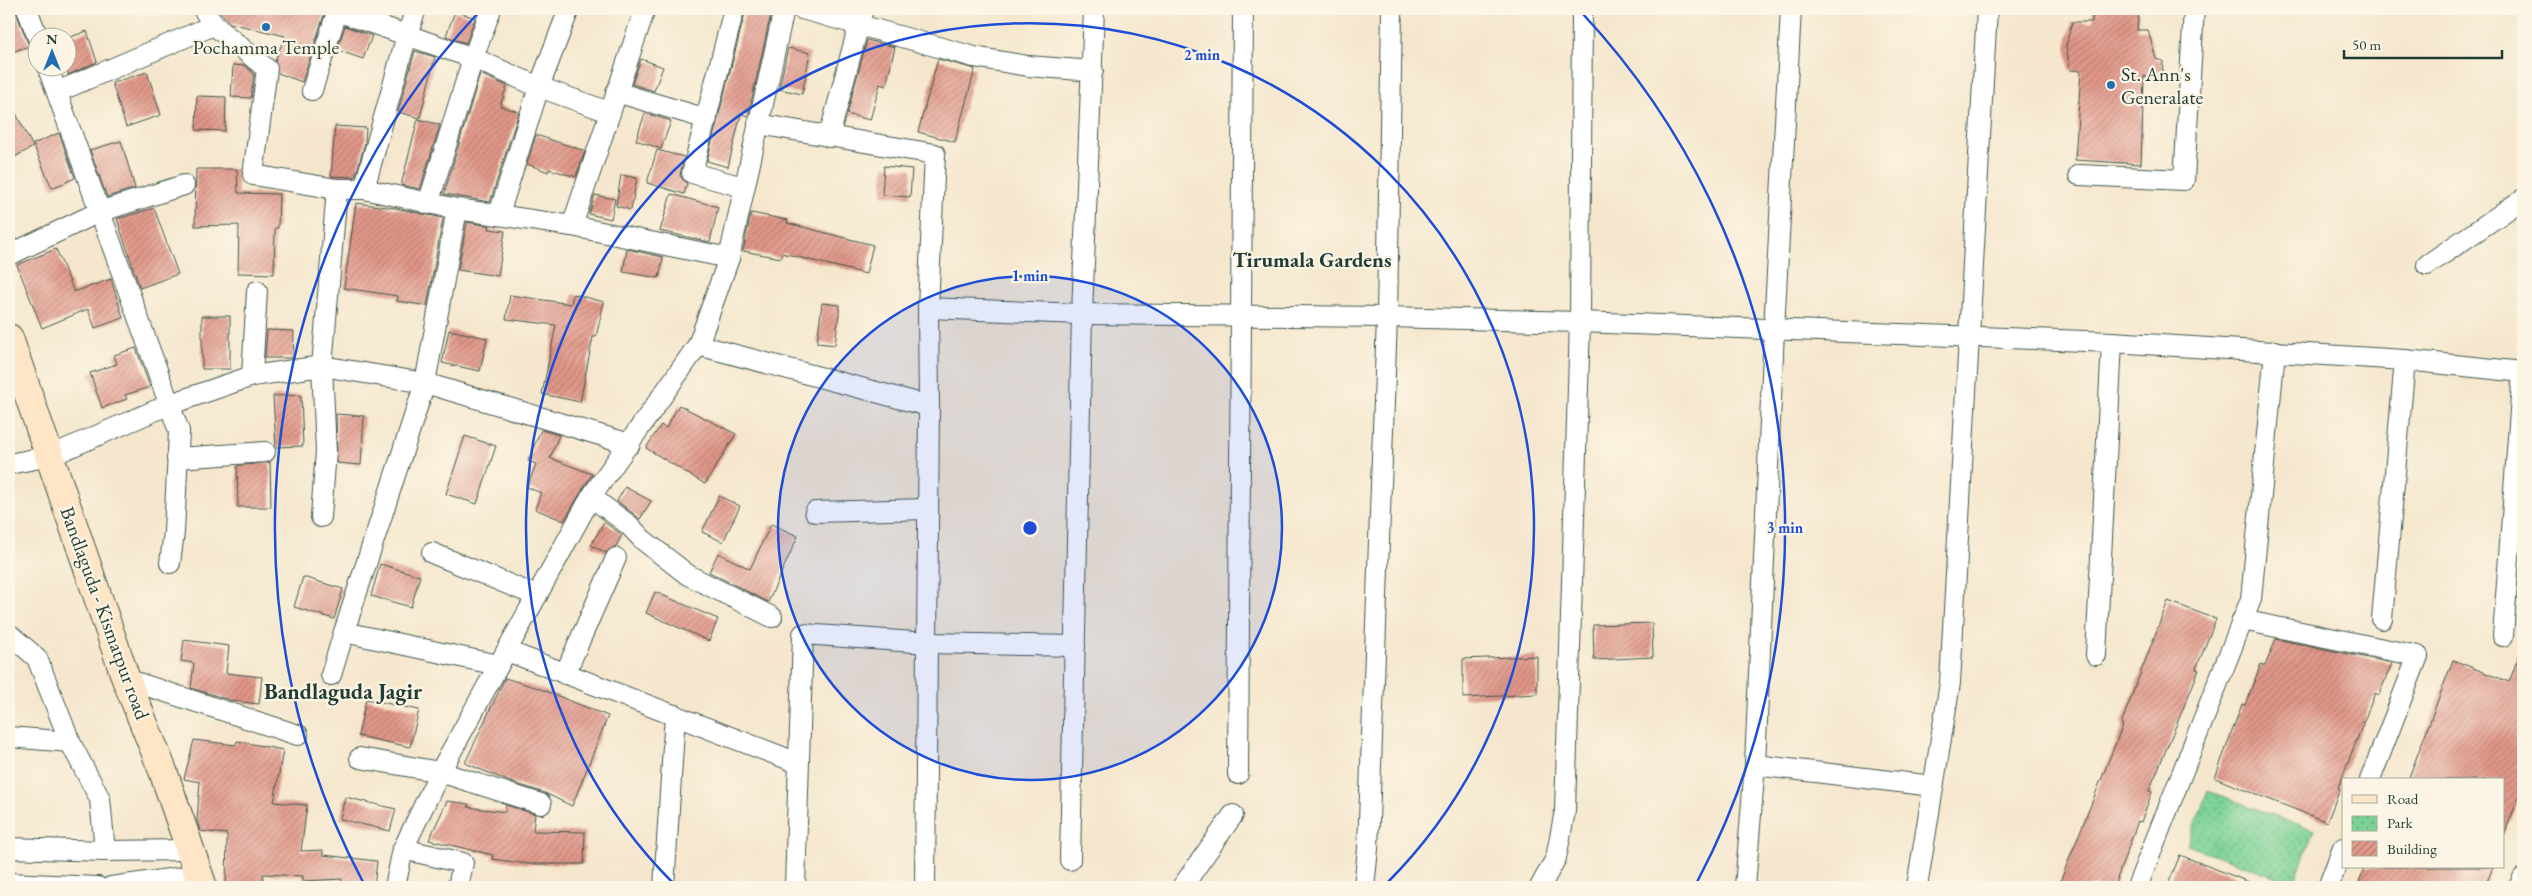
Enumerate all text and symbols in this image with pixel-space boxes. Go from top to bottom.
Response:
marker: Pochamma Temple [260,21,272,33]
north arrow [28,28,78,78]
scale bar [2344,28,2502,60]
text: N [46,30,58,48]
place label: Pochamma Temple [193,34,340,60]
text: 50 m [2352,35,2381,54]
text: 2 min [1184,45,1221,64]
place label: St. Ann's Generalate [2121,61,2203,110]
marker: St. Ann's Generalate [2105,79,2117,91]
district label: Tirumala Gardens [1232,246,1392,273]
text: 1 min [1012,266,1049,285]
street label: Bandlaguda - Kismatpur road [54,503,156,724]
text: 3 min [1767,518,1804,537]
centre of rings [1021,519,1039,537]
district label: Bandlaguda Jagir [264,677,423,706]
legend [2342,778,2504,868]
text: Road [2387,789,2419,808]
text: Park [2387,813,2414,832]
text: Building [2387,839,2437,858]

